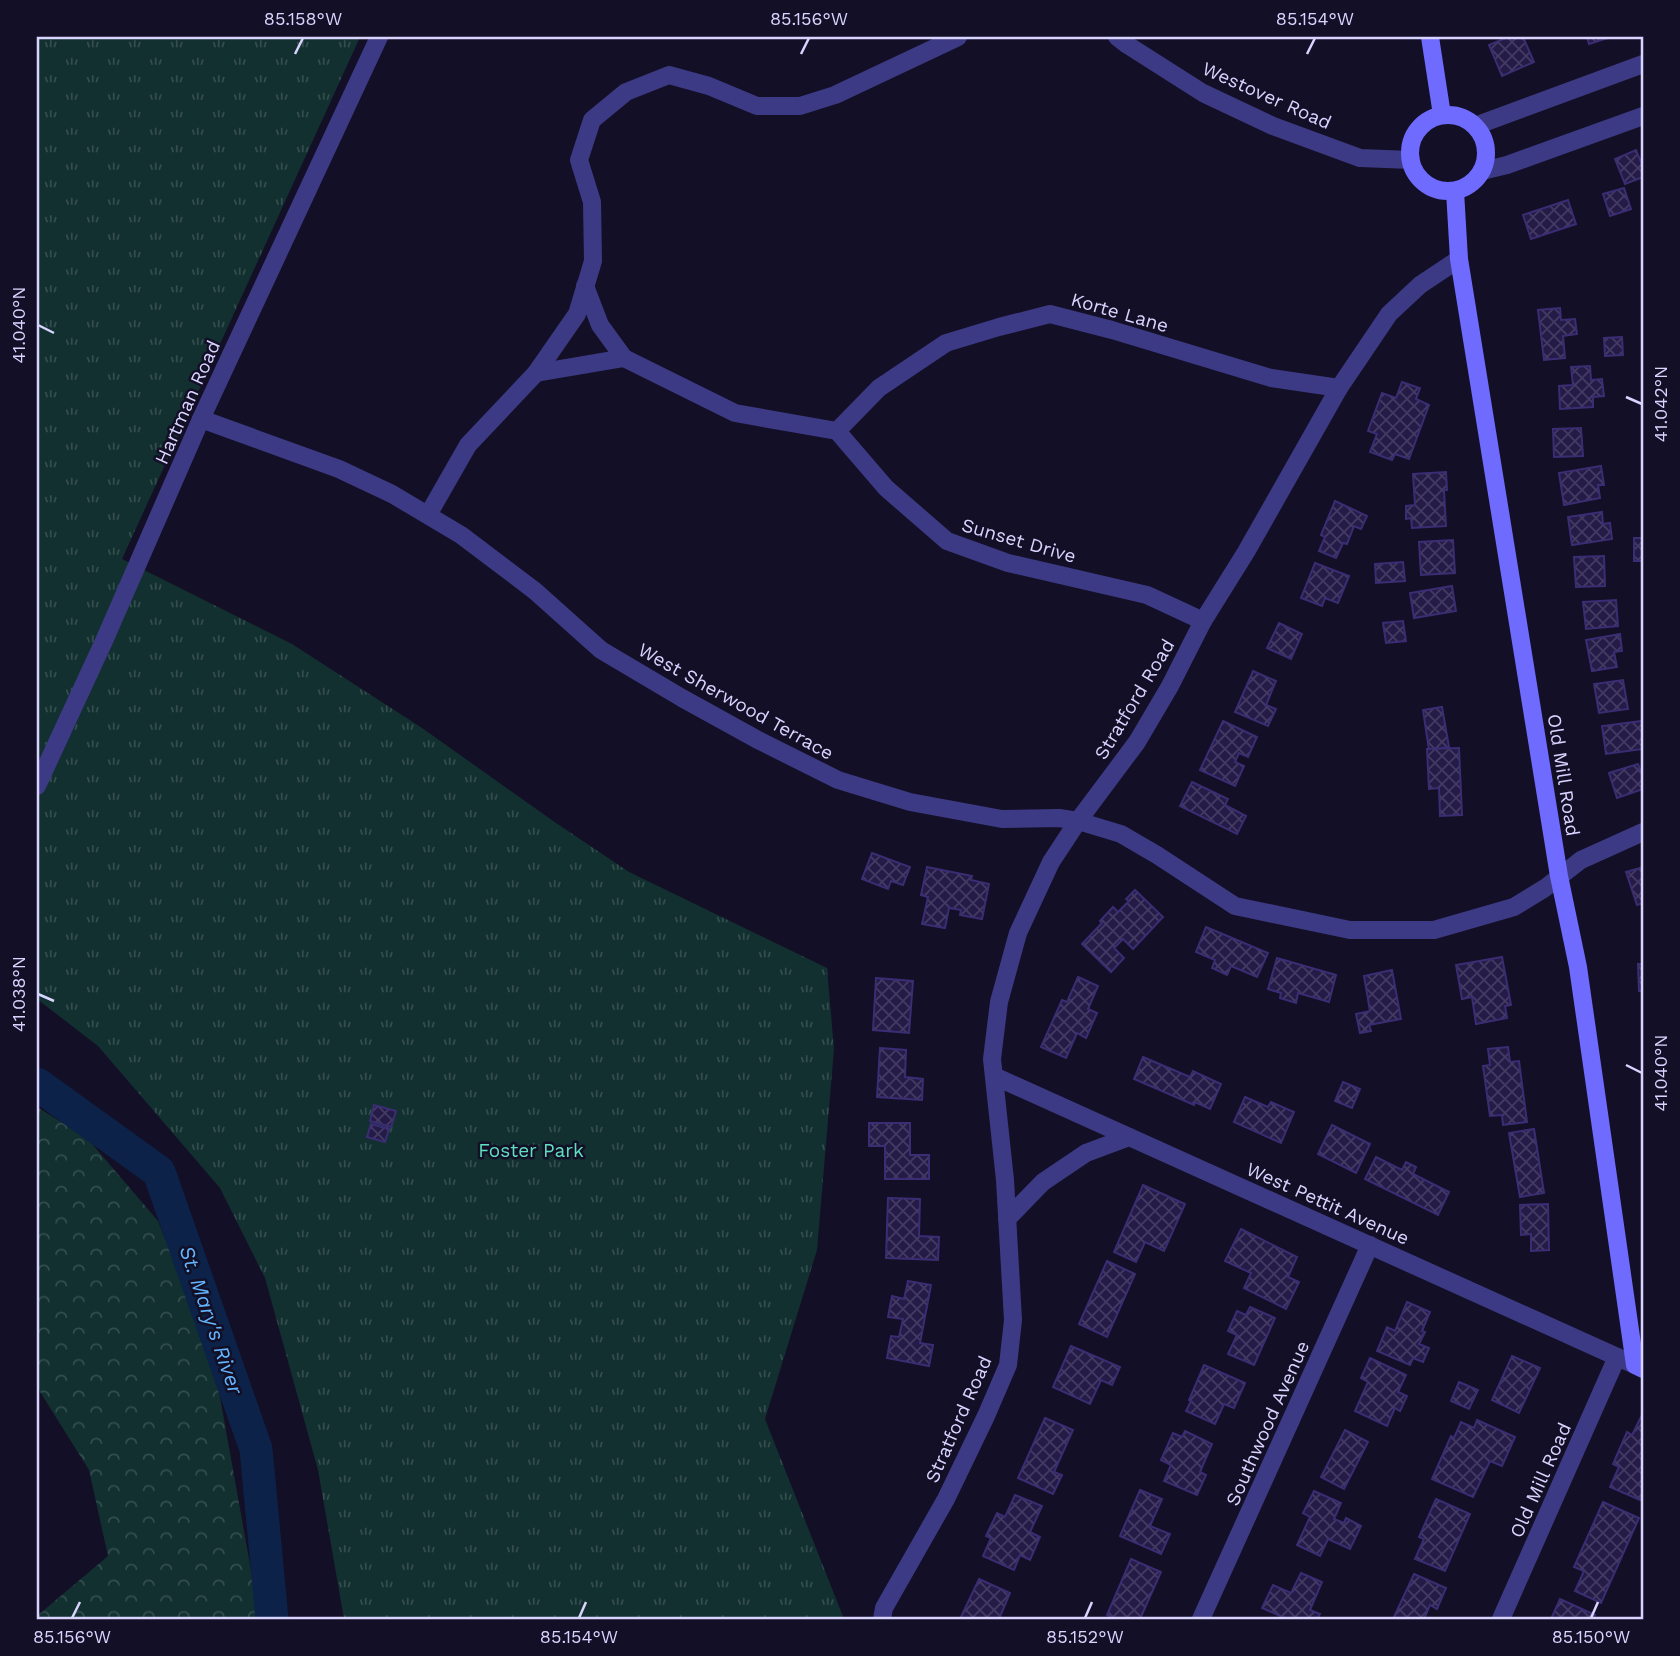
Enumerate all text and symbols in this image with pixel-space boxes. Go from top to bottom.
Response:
text: 85.158°W [264,8,342,29]
text: 85.156°W [770,8,848,29]
text: 85.154°W [1276,8,1354,29]
street label: Westover Road [1199,57,1335,134]
text: 41.040°N [8,287,29,363]
street label: Korte Lane [1068,288,1171,337]
street label: Hartman Road [150,337,225,468]
text: 41.042°N [1650,366,1671,442]
street label: Sunset Drive [959,513,1079,568]
street label: Stratford Road [1089,635,1179,764]
street label: West Sherwood Terrace [634,638,837,765]
street label: Old Mill Road [1542,712,1585,838]
text: 41.038°N [8,956,29,1032]
text: 41.040°N [1650,1035,1671,1111]
park label: Foster Park [478,1139,584,1162]
street label: West Pettit Avenue [1243,1157,1413,1250]
water label: St. Mary's River [174,1242,249,1398]
street label: Southwood Avenue [1221,1337,1314,1509]
street label: Stratford Road [920,1352,997,1486]
street label: Old Mill Road [1505,1419,1576,1541]
text: 85.156°W [33,1626,111,1647]
text: 85.154°W [540,1626,618,1647]
text: 85.152°W [1046,1626,1124,1647]
text: 85.150°W [1552,1626,1630,1647]

